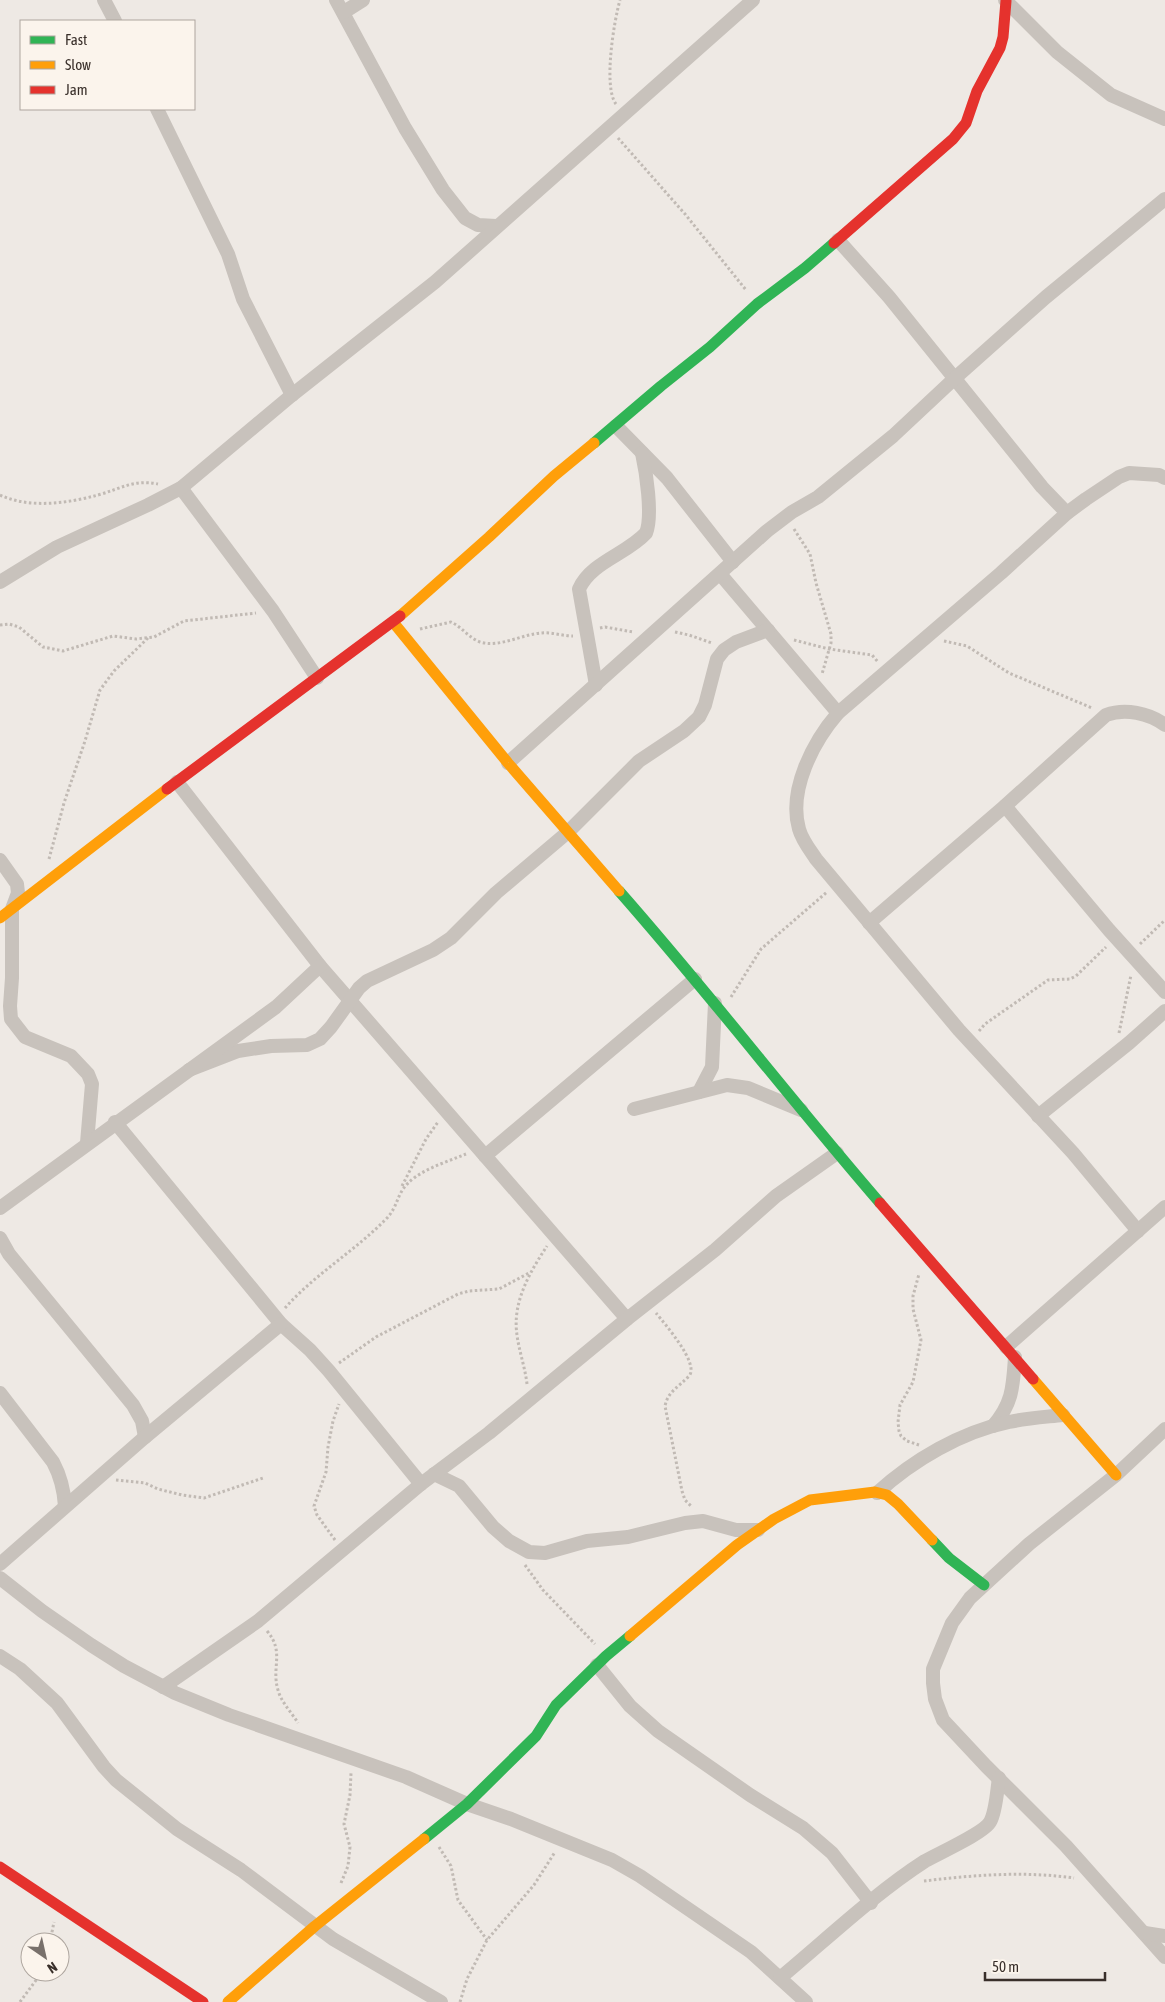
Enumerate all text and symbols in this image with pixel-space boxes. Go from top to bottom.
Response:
legend [20,20,195,110]
text: Fast [65,31,87,48]
text: Slow [65,56,91,73]
text: Jam [65,81,88,98]
north arrow [20,1932,70,1982]
scale bar [985,1950,1105,1982]
text: 50 m [992,1958,1019,1975]
text: N [44,1959,60,1977]

